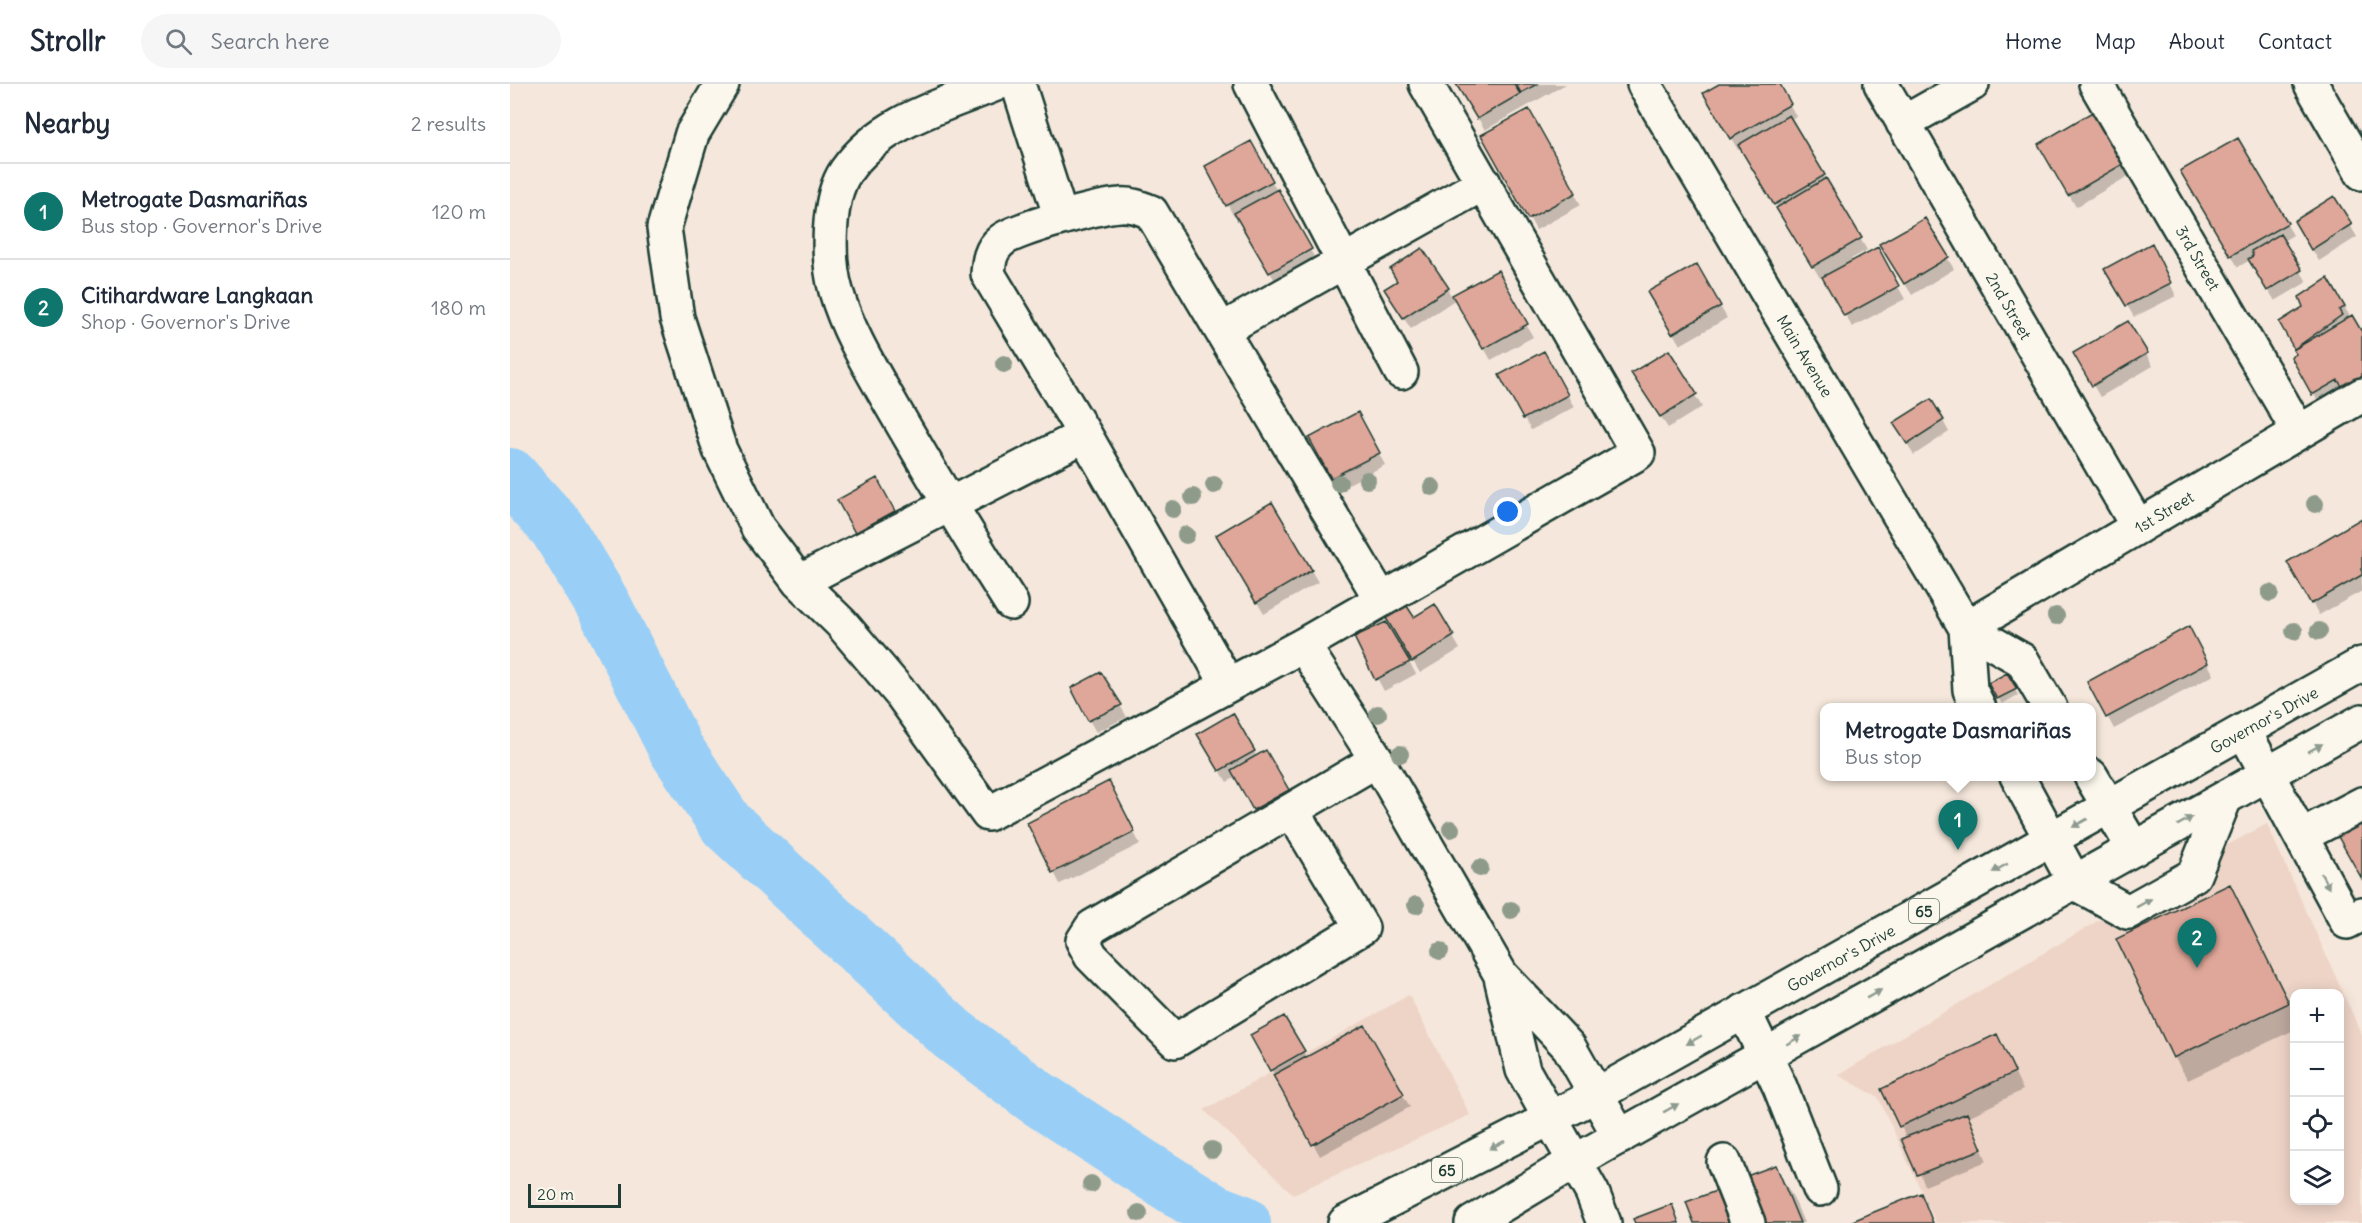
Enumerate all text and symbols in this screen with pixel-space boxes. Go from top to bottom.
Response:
search box [141,14,561,68]
text: Strollr [30,23,105,59]
icon: search [162,25,195,58]
text: Search here [210,27,330,55]
text: Home [2005,28,2062,55]
text: Map [2095,28,2136,55]
text: About [2169,28,2225,55]
text: Contact [2258,28,2332,55]
text: Nearby [24,107,110,140]
text: 2 results [411,111,486,136]
text: Metrogate Dasmariñas [81,185,307,213]
text: 1 [40,199,47,224]
text: 120 m [432,199,486,224]
text: Bus stop · Governor's Drive [81,213,322,238]
street label: 3rd Street [2171,222,2225,294]
street label: 2nd Street [1982,269,2036,344]
text: Citihardware Langkaan [81,281,313,309]
text: 2 [38,295,49,320]
text: 180 m [431,295,486,320]
text: Shop · Governor's Drive [81,309,291,334]
street label: Main Avenue [1773,311,1837,401]
street label: 1st Street [2131,486,2198,537]
your location [1493,497,1522,526]
street label: Governor's Drive [2207,682,2321,758]
popup [1820,703,2096,781]
text: Metrogate Dasmariñas [1845,716,2071,744]
one-way arrow [2307,743,2324,753]
text: Bus stop [1845,744,1922,769]
pin: 1 [1938,800,1978,850]
one-way arrow [2177,816,2194,826]
one-way arrow [2072,818,2089,828]
one-way arrow [1991,863,2008,873]
one-way arrow [2320,873,2330,890]
one-way arrow [2136,898,2153,908]
road number: 65 [1909,899,1939,923]
pin: 2 [2178,918,2216,968]
street label: Governor's Drive [1784,920,1898,996]
one-way arrow [1866,989,1882,1000]
map controls [2290,989,2344,1205]
button: + [2290,989,2344,1043]
one-way arrow [1686,1034,1702,1045]
one-way arrow [1786,1035,1803,1045]
button: − [2290,1043,2344,1097]
button: locate [2290,1097,2344,1151]
one-way arrow [1663,1103,1680,1113]
one-way arrow [1488,1140,1505,1150]
button: layers [2290,1151,2344,1205]
road number: 65 [1432,1158,1462,1182]
scale bar [528,1181,621,1208]
text: 20 m [537,1184,574,1204]

